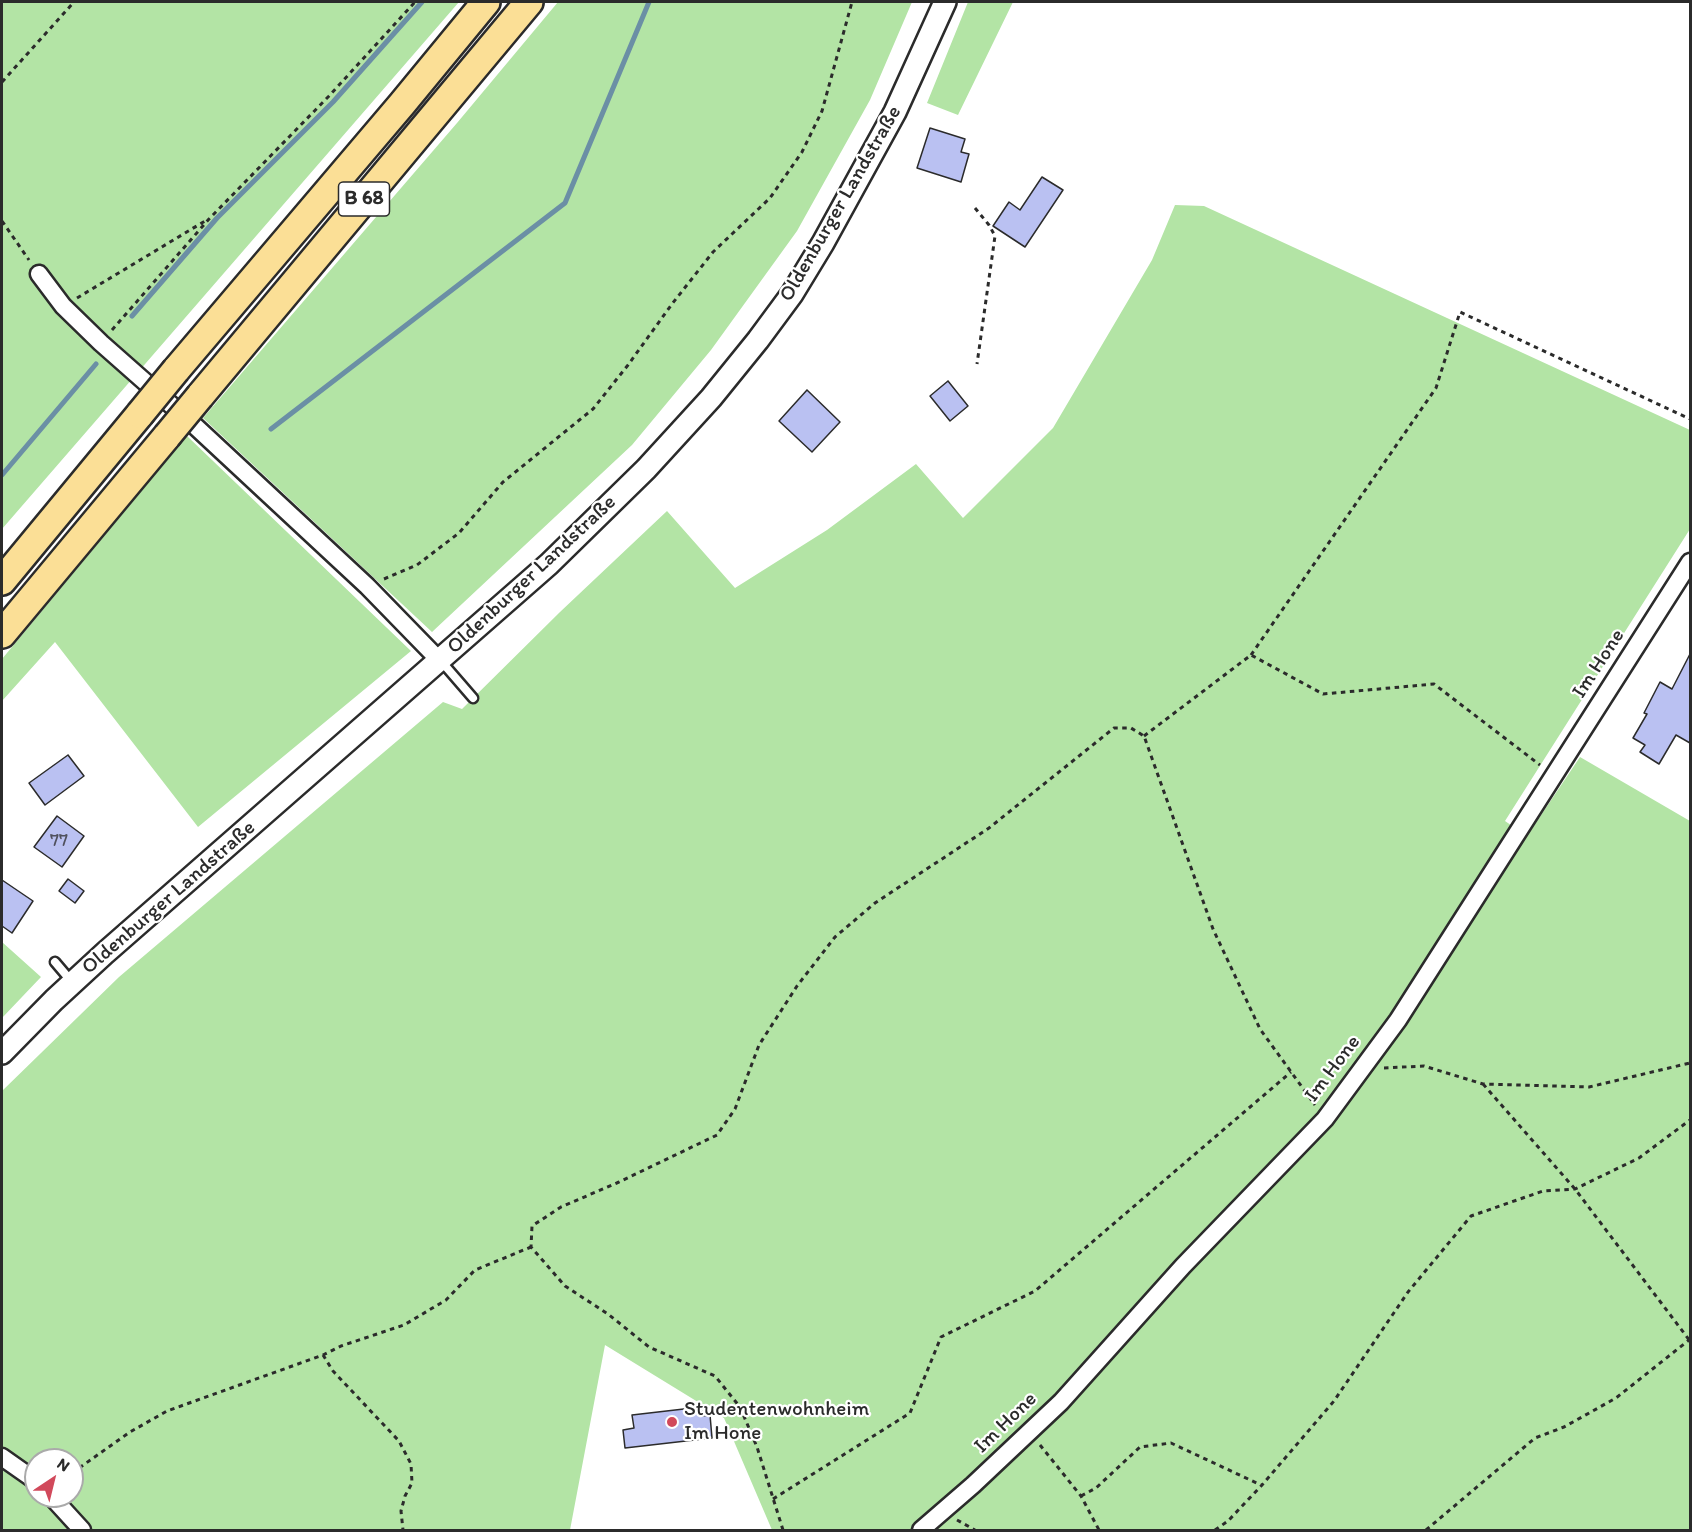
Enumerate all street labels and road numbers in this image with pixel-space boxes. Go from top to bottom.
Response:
street label: Oldenburger Landstraße [775,102,907,306]
road number: B 68 [338,182,389,216]
street label: Oldenburger Landstraße [442,490,622,660]
street label: Im Hone [1567,625,1631,703]
street label: Oldenburger Landstraße [77,816,261,980]
street label: Im Hone [1300,1031,1366,1107]
street label: Im Hone [969,1387,1043,1459]

